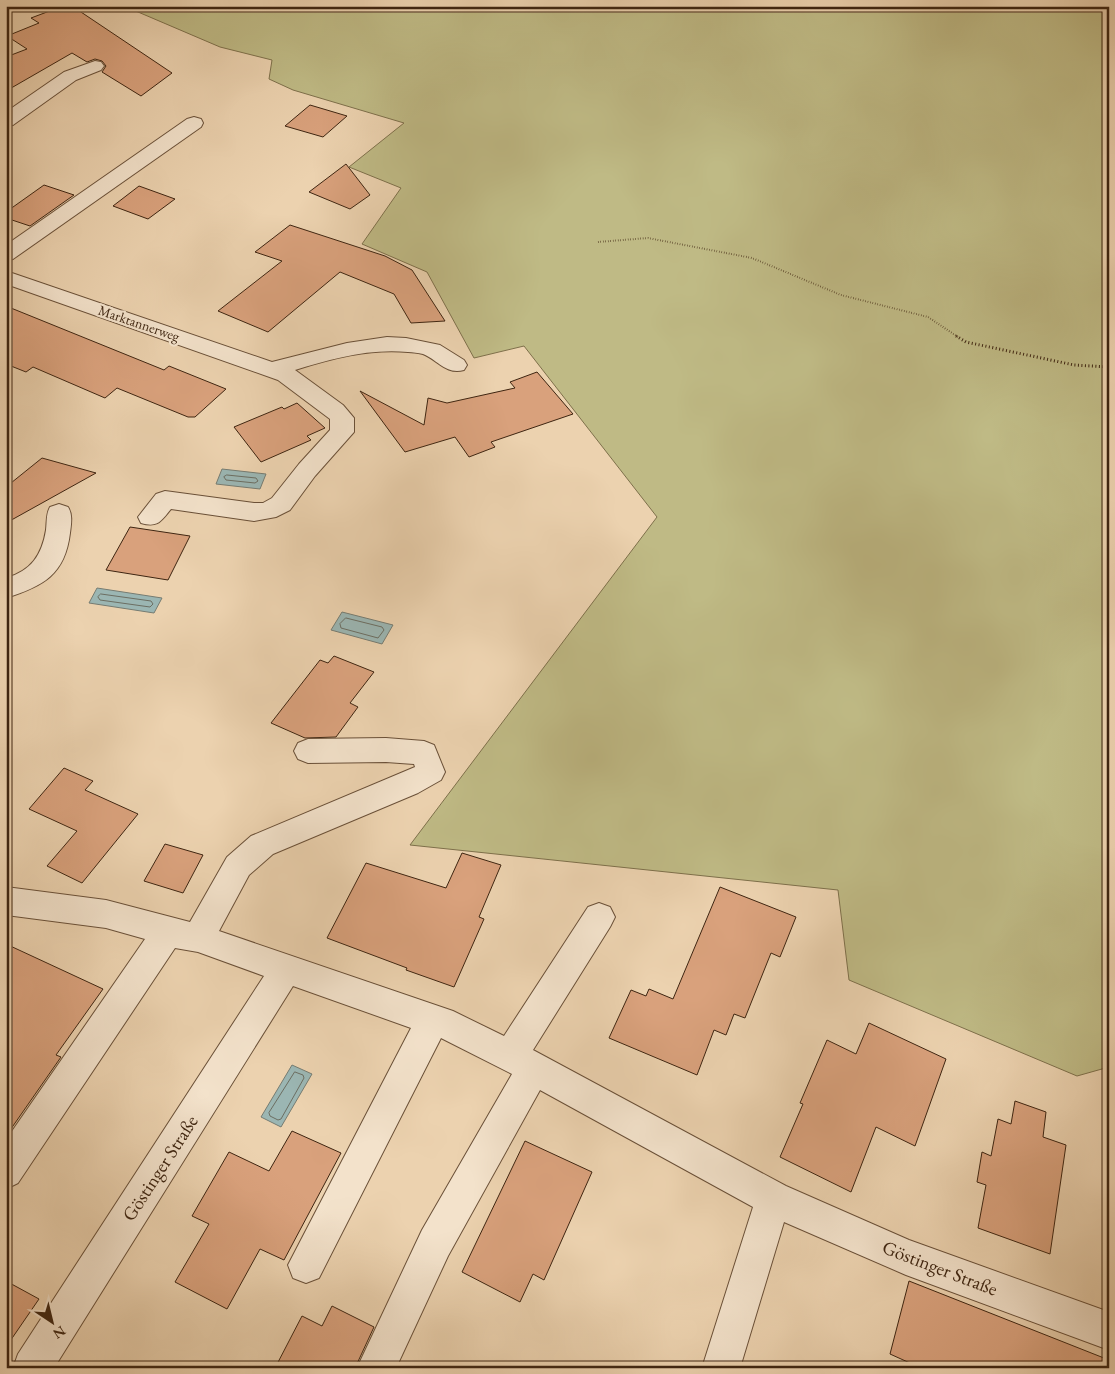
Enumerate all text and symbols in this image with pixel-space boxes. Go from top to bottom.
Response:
street label: Marktannerweg [96,301,183,346]
street label: Göstinger Straße [116,1110,204,1226]
street label: Göstinger Straße [879,1235,1001,1301]
north arrow [28,1296,78,1346]
text: N [49,1322,69,1344]

